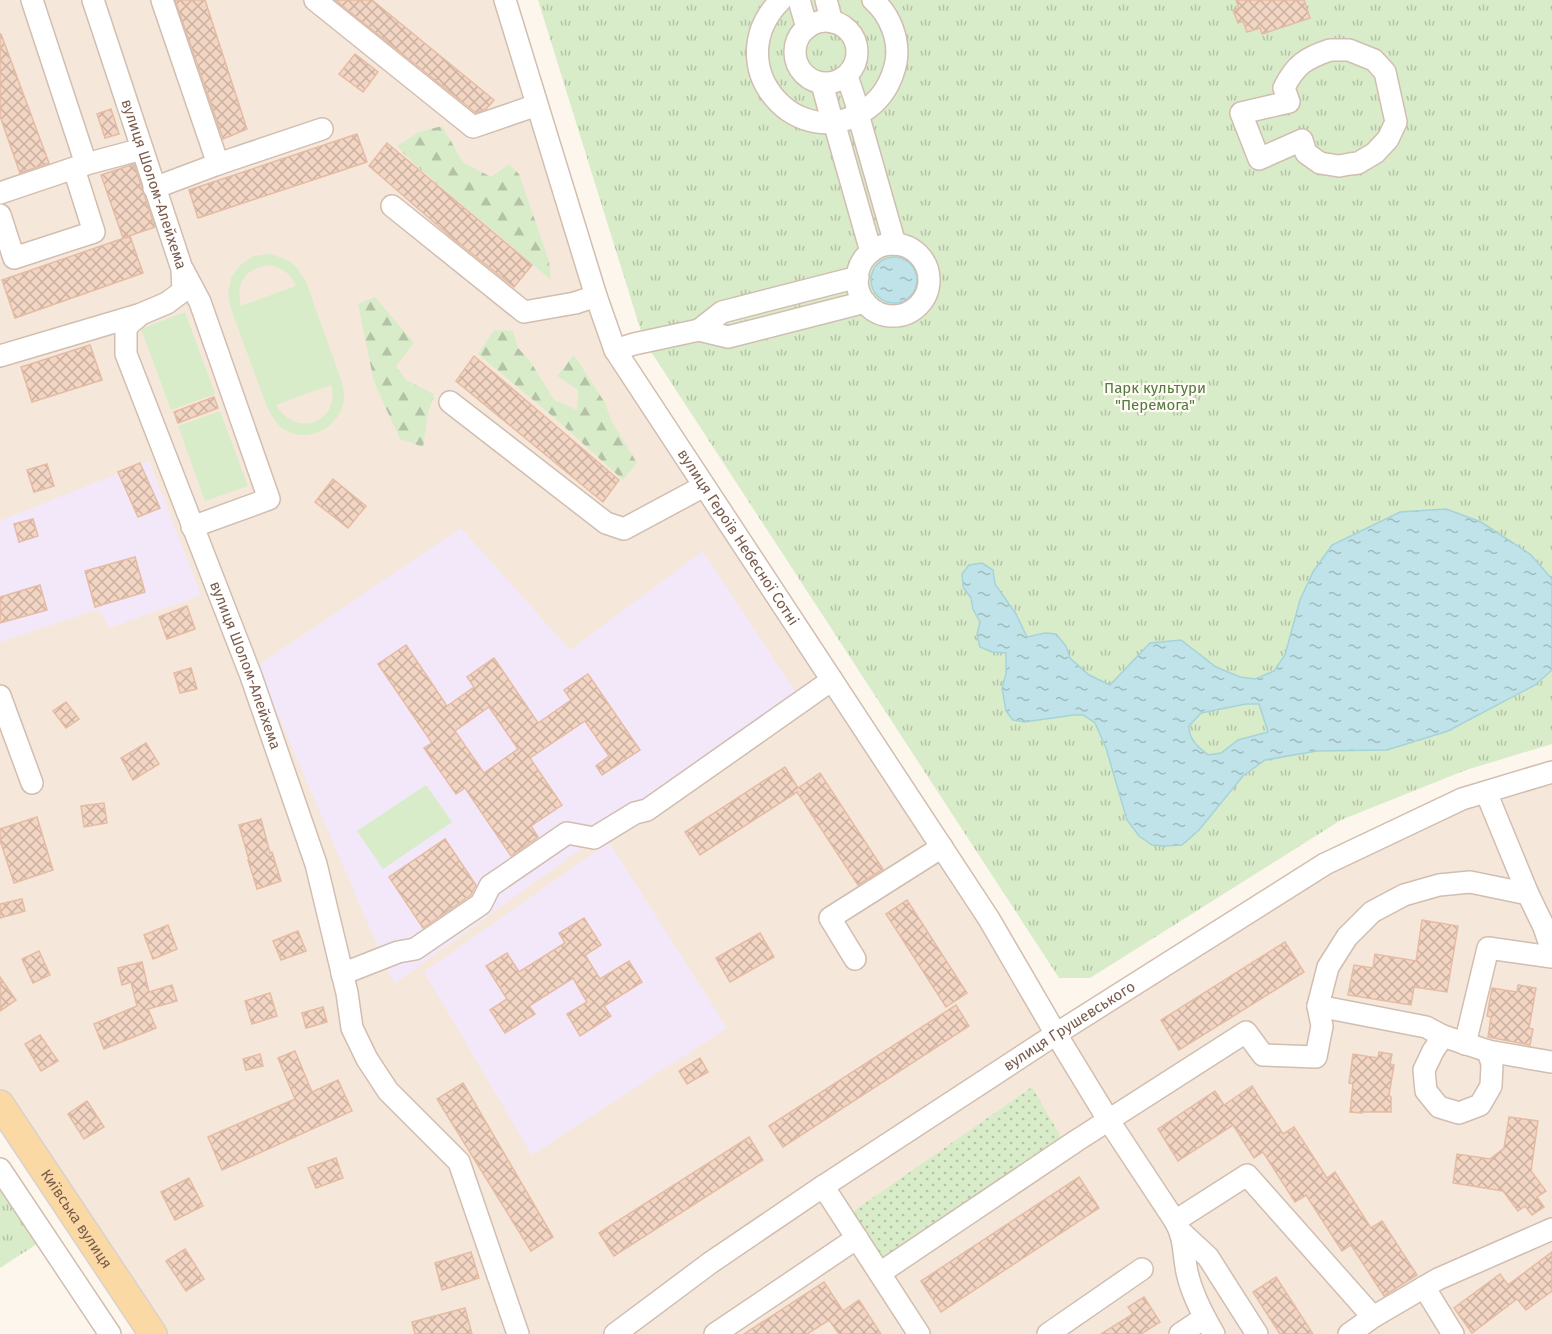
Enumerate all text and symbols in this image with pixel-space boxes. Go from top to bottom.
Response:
street label: вулиця Шолом-Алейхема [117,97,190,272]
park label: Парк культури "Перемога" [1104,379,1206,414]
street label: вулиця Героїв Небесної Сотні [674,446,803,629]
street label: вулиця Шолом-Алейхема [206,579,285,752]
street label: вулиця Грушевського [1000,977,1138,1075]
street label: Київська вулиця [37,1166,116,1272]

